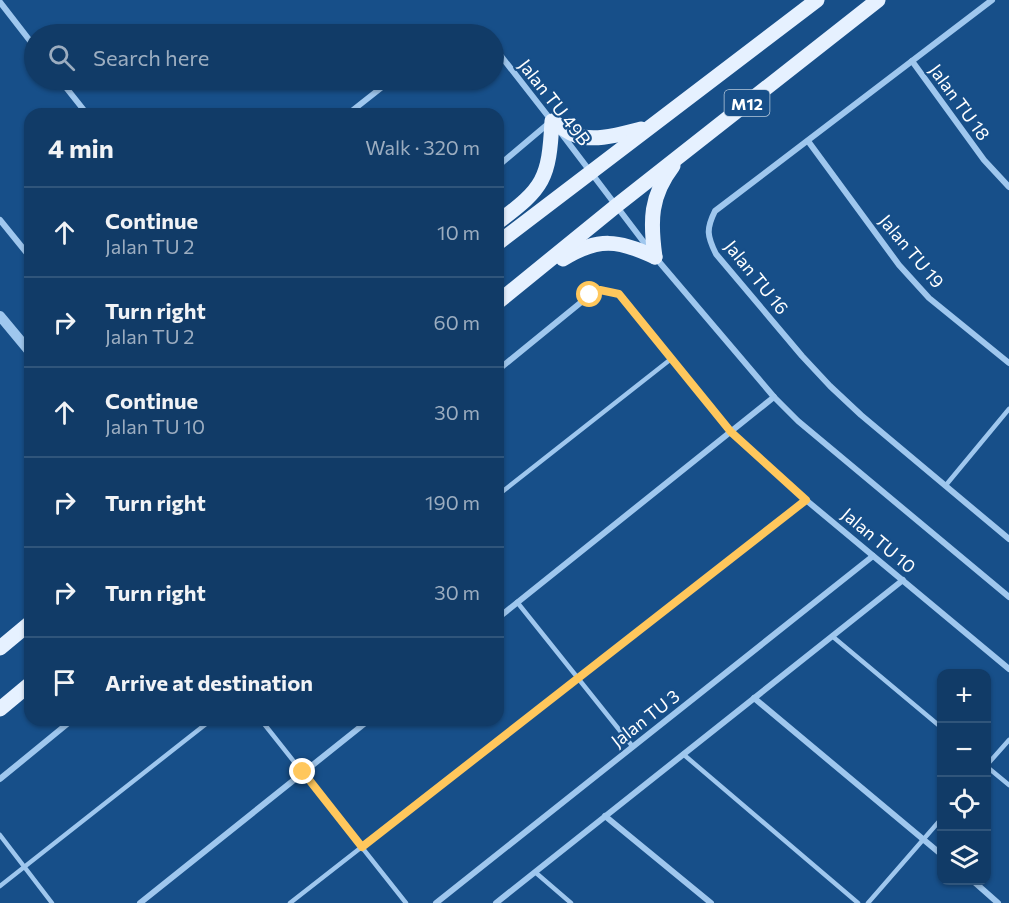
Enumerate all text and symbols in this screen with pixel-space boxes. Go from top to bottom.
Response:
search box [24,24,504,90]
icon: search [45,41,78,74]
text: Search here [93,44,209,71]
street label: Jalan TU 49B [514,54,596,150]
street label: Jalan TU 18 [925,59,995,145]
road number: M12 [724,90,770,116]
text: 4 min [48,132,114,163]
text: Walk · 320 m [365,135,480,159]
text: Continue [105,207,198,234]
street label: Jalan TU 19 [875,210,949,292]
icon: ahead [48,216,81,249]
text: 10 m [437,220,480,244]
text: Jalan TU 2 [105,234,194,258]
street label: Jalan TU 16 [720,235,794,319]
route start [576,281,602,307]
text: Turn right [105,297,206,324]
icon: right [48,306,81,339]
text: 60 m [434,310,480,334]
text: Jalan TU 2 [105,324,194,348]
text: Continue [105,387,198,414]
icon: ahead [48,396,81,429]
text: 30 m [434,400,480,424]
text: Jalan TU 10 [105,414,205,438]
icon: right [48,486,81,519]
text: Turn right [105,489,206,516]
text: 190 m [425,490,480,514]
street label: Jalan TU 10 [837,503,921,577]
icon: right [48,576,81,609]
text: Turn right [105,579,206,606]
text: 30 m [434,580,480,604]
icon: arrive [48,666,81,699]
text: Arrive at destination [105,669,313,696]
map controls [937,669,991,885]
button: + [937,669,991,723]
street label: Jalan TU 3 [606,684,684,752]
button: − [937,723,991,777]
route end [289,758,315,784]
button: locate [937,777,991,831]
button: layers [937,831,991,885]

